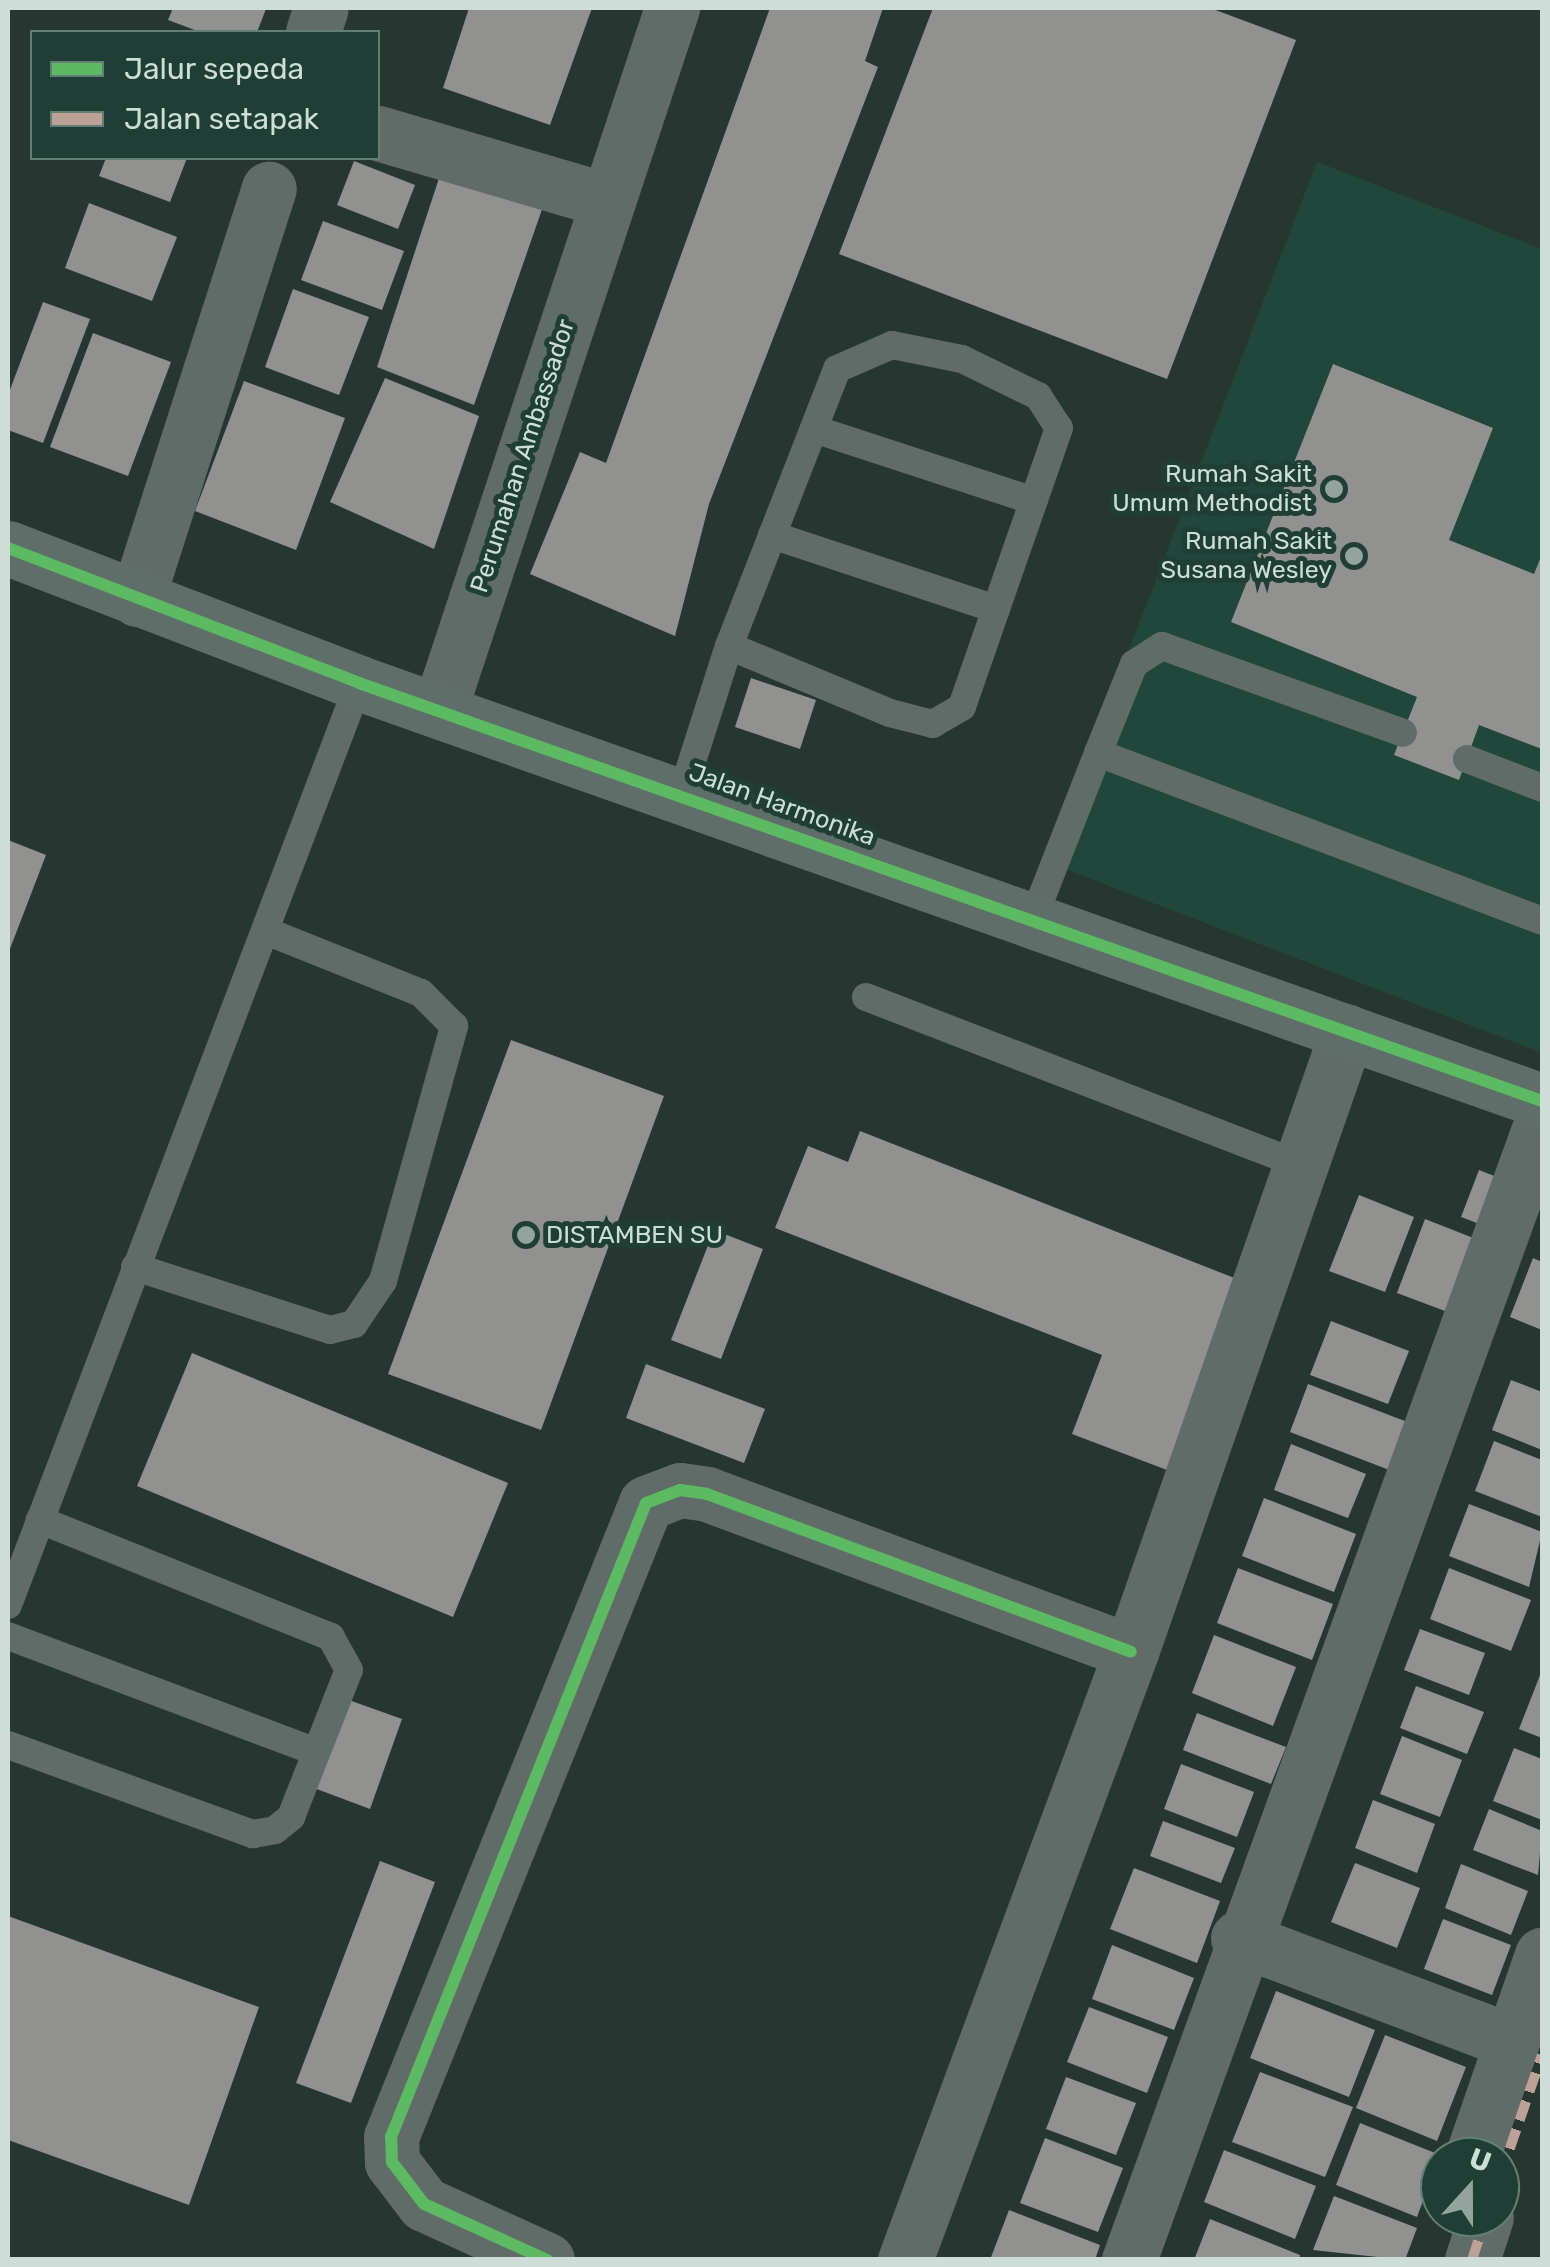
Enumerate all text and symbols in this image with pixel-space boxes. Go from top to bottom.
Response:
legend [30,30,380,160]
text: Jalur sepeda [124,51,304,87]
text: Jalan setapak [124,101,319,137]
street label: Perumahan Ambassador [464,315,582,597]
place label: Rumah Sakit Umum Methodist [1112,460,1312,519]
marker: Rumah Sakit Umum Methodist [1321,476,1347,502]
place label: Rumah Sakit Susana Wesley [1160,527,1332,586]
marker: Rumah Sakit Susana Wesley [1341,543,1367,569]
street label: Jalan Harmonika [685,757,879,853]
place label: DISTAMBEN SU [546,1220,723,1250]
marker: DISTAMBEN SU [515,1224,537,1246]
north arrow [1420,2137,1520,2237]
text: U [1465,2141,1496,2179]

